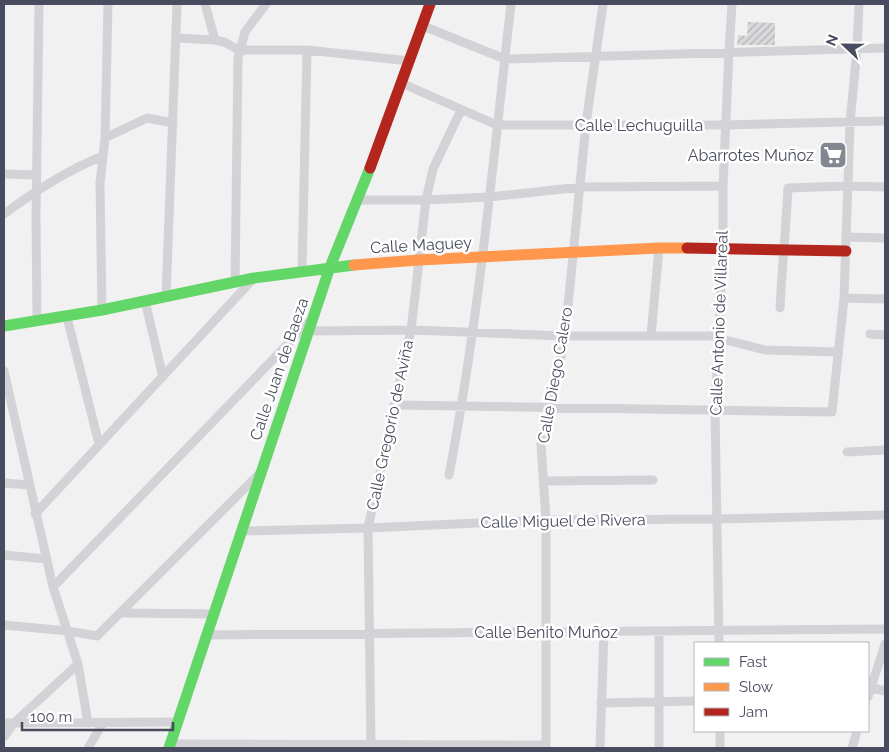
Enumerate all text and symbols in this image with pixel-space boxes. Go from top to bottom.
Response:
north arrow [819,20,869,70]
text: N [823,32,841,48]
street label: Calle Lechuguilla [575,116,703,135]
supermarket icon: Abarrotes Muñoz [818,140,848,170]
place label: Abarrotes Muñoz [688,146,814,165]
street label: Calle Antonio de Villareal [706,230,732,416]
street label: Calle Maguey [370,233,473,257]
street label: Calle Juan de Baeza [246,295,312,443]
street label: Calle Diego Calero [534,305,576,445]
street label: Calle Gregorio de Aviña [363,338,417,512]
street label: Calle Miguel de Rivera [480,510,646,532]
street label: Calle Benito Muñoz [474,623,618,642]
legend [694,642,869,732]
text: Fast [739,653,767,671]
text: Slow [739,678,773,696]
scale bar [22,700,174,732]
text: Jam [739,703,768,721]
text: 100 m [30,708,72,726]

